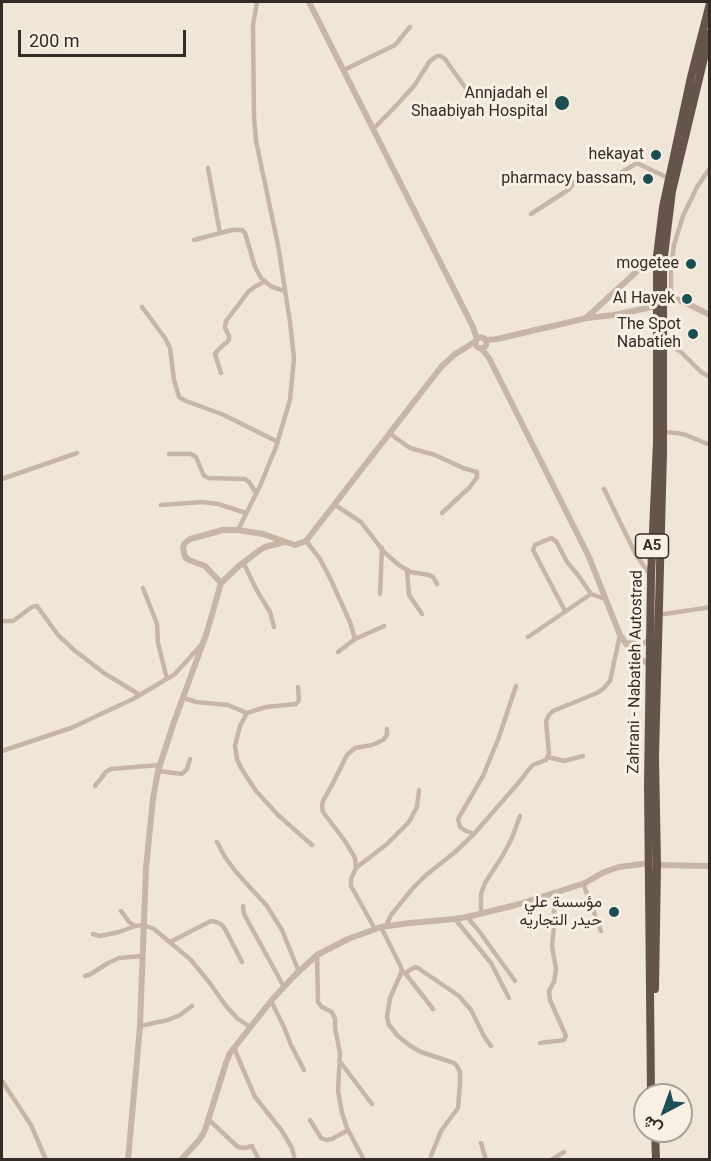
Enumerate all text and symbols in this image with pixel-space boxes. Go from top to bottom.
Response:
scale bar [21,18,189,56]
text: 200 m [29,30,80,51]
place label: Annjadah el Shaabiyah Hospital [411,84,548,122]
marker: Annjadah el Shaabiyah Hospital [553,94,571,112]
place label: hekayat [589,145,644,165]
marker: hekayat [649,148,663,162]
place label: pharmacy bassam, [501,169,636,189]
marker: pharmacy bassam, [641,172,655,186]
place label: mogetee [616,254,679,274]
marker: mogetee [684,257,698,271]
place label: Al Hayek [613,289,675,309]
marker: Al Hayek [680,292,694,306]
place label: The Spot Nabatieh [617,315,681,353]
marker: The Spot Nabatieh [686,327,700,341]
road number: A5 [636,534,668,558]
street label: Zahrani - Nabatieh Autostrad [625,570,647,774]
place label: مؤسسة علي حيدر التجاريه [520,893,602,931]
marker: مؤسسة علي حيدر التجاريه [607,905,621,919]
north arrow [633,1083,693,1143]
text: ش [639,1112,666,1139]

